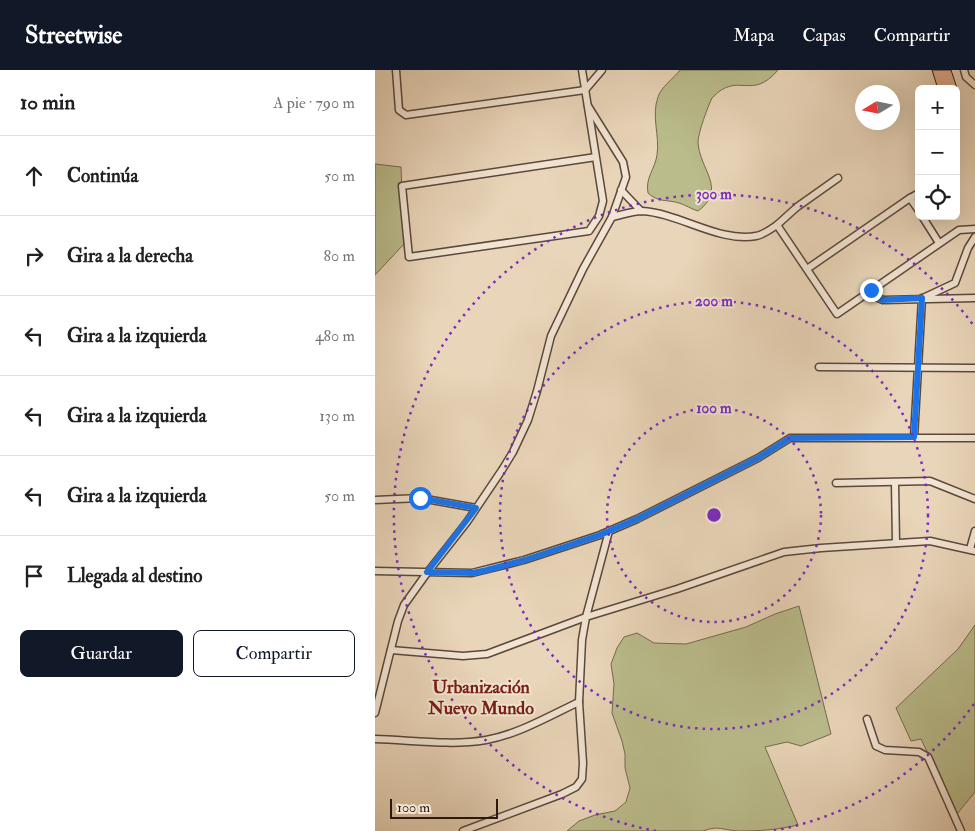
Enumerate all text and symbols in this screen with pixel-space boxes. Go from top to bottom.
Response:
text: Streetwise [25,20,122,51]
text: Mapa [733,24,775,47]
text: Capas [803,24,846,47]
text: Compartir [874,24,950,47]
north arrow [855,85,900,130]
map controls [915,85,960,220]
button: + [915,85,960,130]
text: 10 min [20,89,75,116]
text: A pie · 790 m [273,93,355,113]
button: − [915,130,960,175]
icon: ahead [20,162,48,190]
text: Continúa [67,164,138,188]
text: 50 m [324,166,355,186]
button: locate [915,175,960,220]
text: 300 m [696,185,732,204]
icon: right [20,242,48,270]
text: Gira a la derecha [67,244,193,268]
text: 80 m [324,246,355,266]
route end [860,279,883,302]
text: 200 m [695,292,733,311]
icon: left [20,322,48,350]
text: Gira a la izquierda [67,324,206,348]
text: 480 m [315,326,355,346]
text: 100 m [696,399,732,418]
icon: left [20,402,48,430]
text: Gira a la izquierda [67,404,206,428]
text: 130 m [319,406,355,426]
icon: left [20,482,48,510]
text: Gira a la izquierda [67,484,206,508]
text: 50 m [324,486,355,506]
route start [409,487,432,510]
centre of rings [705,506,723,524]
icon: arrive [20,562,48,590]
text: Llegada al destino [67,564,202,588]
button: Guardar [20,630,183,677]
button: Compartir [193,630,355,677]
district label: Urbanización Nuevo Mundo [427,676,534,720]
scale bar [390,796,497,819]
text: 100 m [397,799,430,816]

